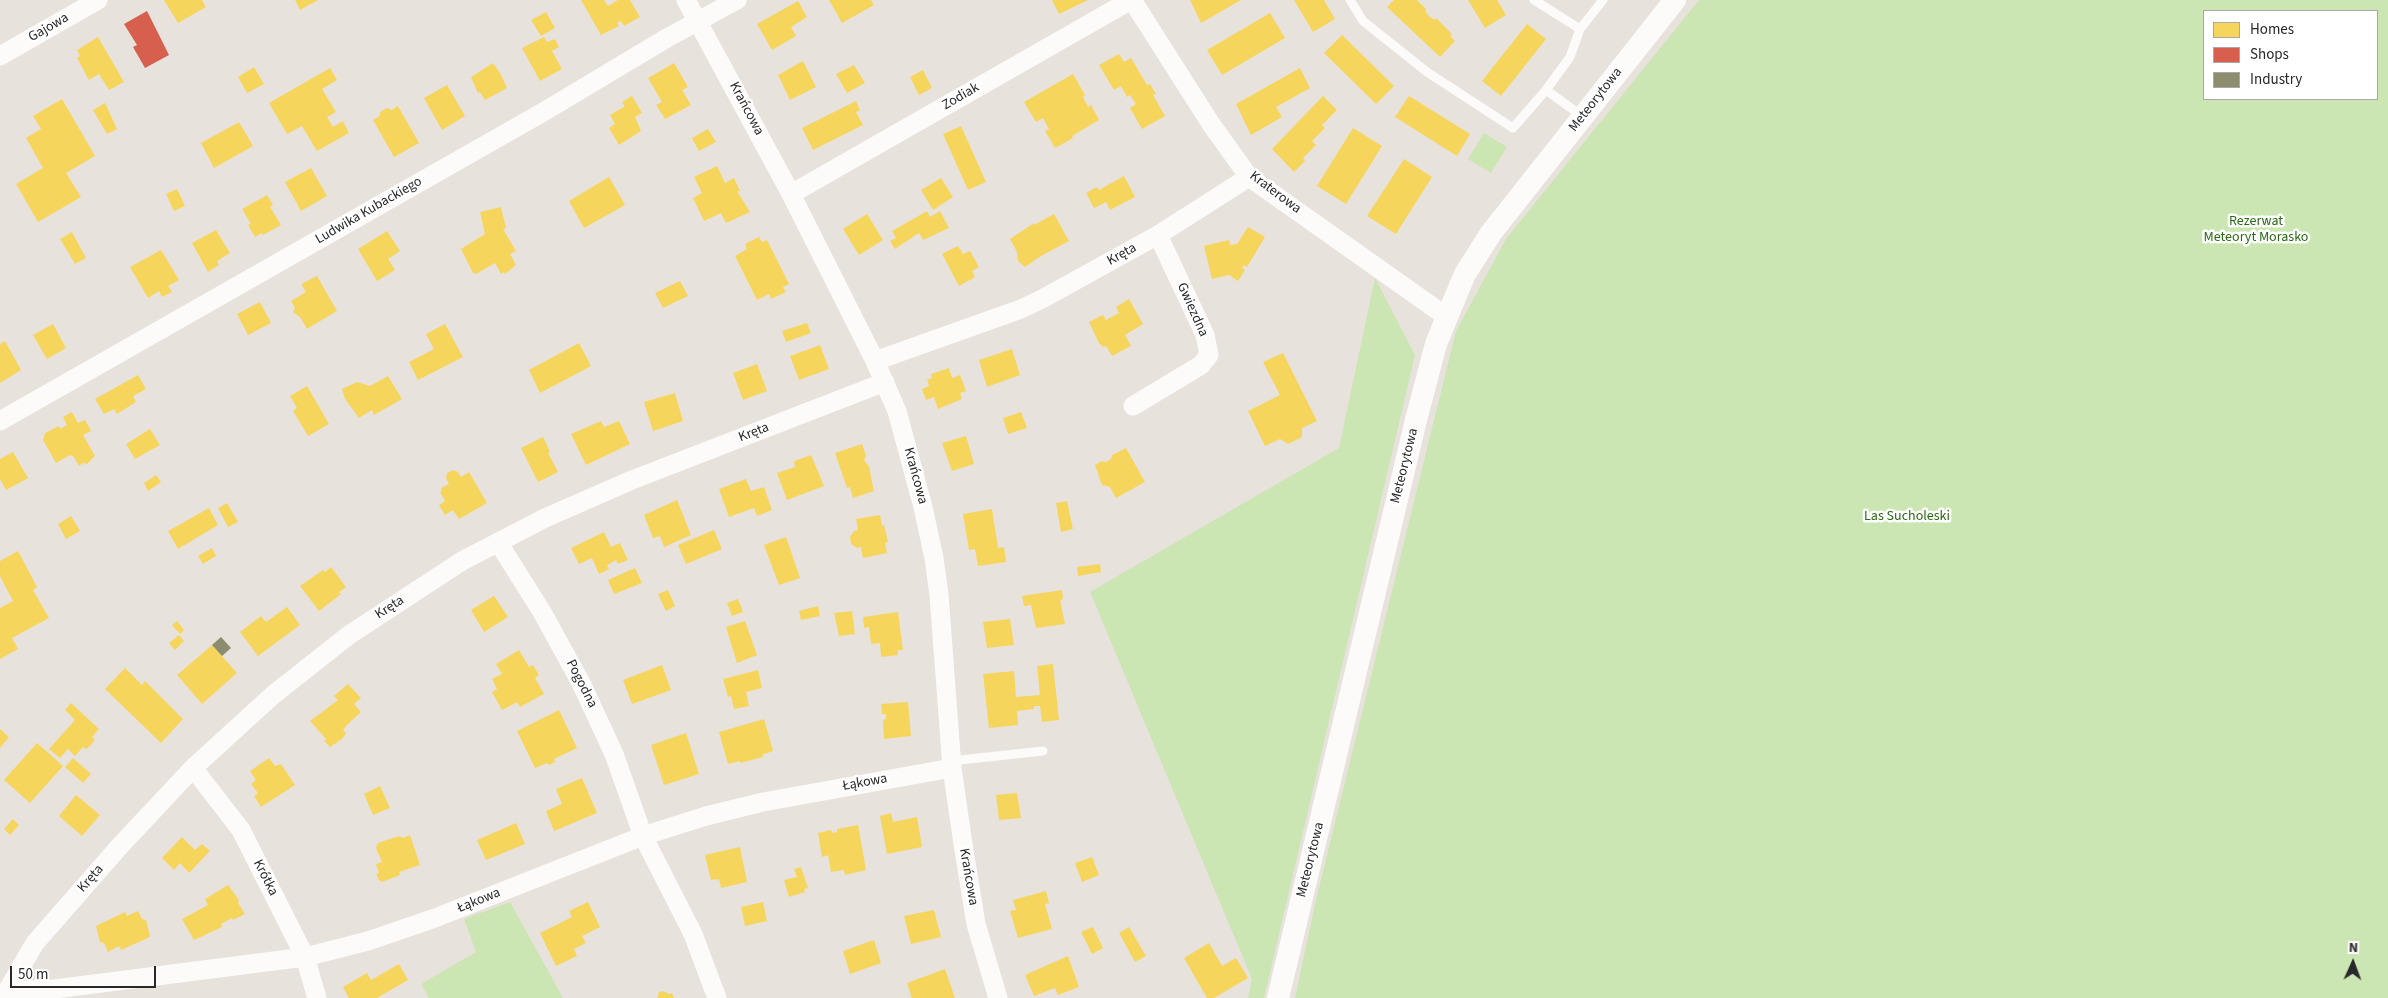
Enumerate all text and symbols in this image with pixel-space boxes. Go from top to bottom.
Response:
street label: Gajowa [26,10,72,46]
legend [2203,10,2378,100]
text: Homes [2250,19,2294,40]
text: Shops [2250,44,2289,65]
street label: Meteorytowa [1566,65,1626,135]
text: Industry [2250,69,2302,90]
street label: Krańcowa [725,79,767,139]
street label: Zodiak [939,80,983,114]
street label: Kraterowa [1246,168,1304,218]
street label: Ludwika Kubackiego [313,174,425,248]
park label: Rezerwat Meteoryt Morasko [2204,214,2308,246]
street label: Kręta [1104,240,1140,270]
street label: Gwiezdna [1173,280,1211,340]
street label: Kręta [736,420,772,446]
street label: Meteorytowa [1388,427,1422,505]
street label: Krańcowa [899,446,931,506]
park label: Las Sucholeski [1864,509,1950,525]
street label: Kręta [372,592,408,624]
street label: Pogodna [562,657,600,711]
street label: Łąkowa [841,771,889,795]
street label: Meteorytowa [1294,821,1328,899]
street label: Krańcowa [955,847,981,907]
street label: Krótka [249,857,281,899]
street label: Kręta [74,862,108,896]
street label: Łąkowa [455,885,503,917]
north arrow [2328,938,2378,988]
text: N [2349,938,2359,958]
scale bar [12,956,159,988]
text: 50 m [18,964,48,985]

